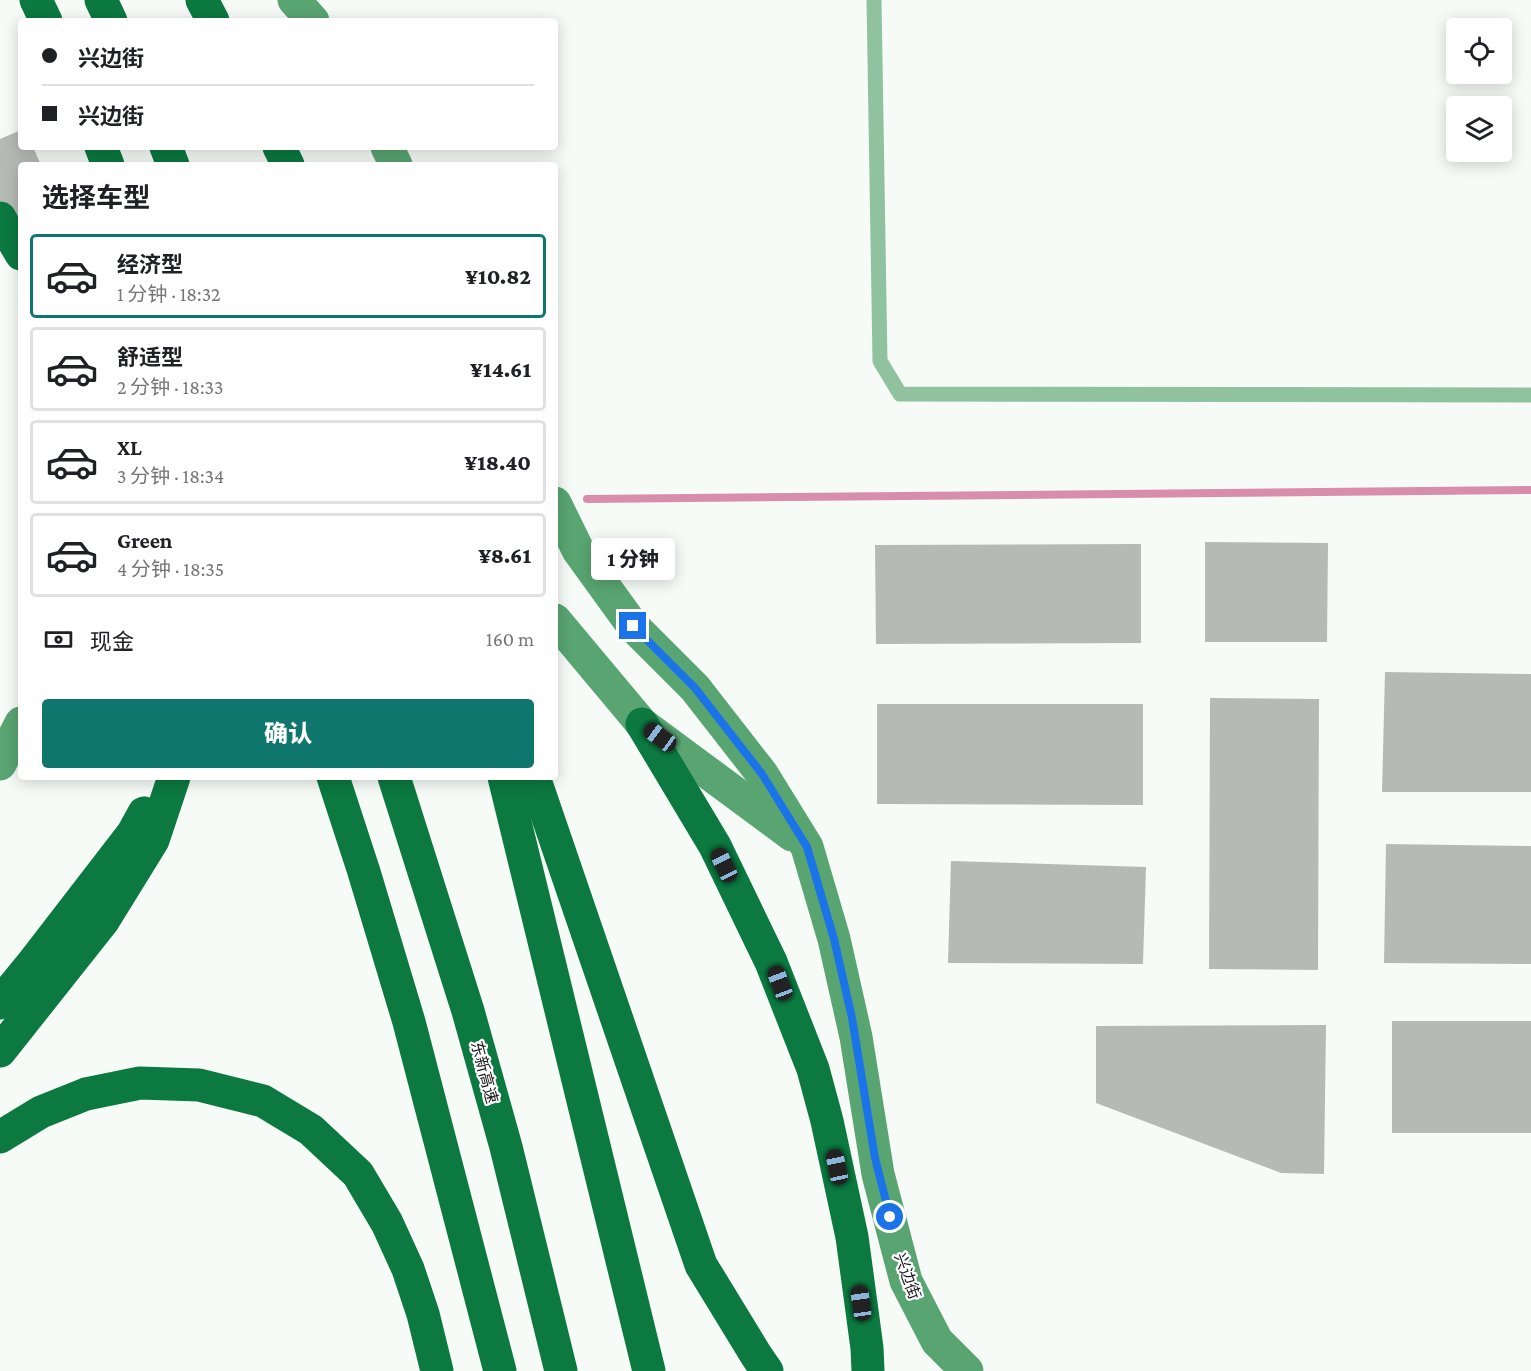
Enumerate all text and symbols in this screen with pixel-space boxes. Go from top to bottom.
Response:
map controls [1446,18,1512,162]
button: locate [1446,18,1512,84]
text: 兴边街 [78,46,144,71]
button: layers [1446,96,1512,162]
text: 兴边街 [78,104,144,129]
text: 选择车型 [42,183,150,213]
icon: car [45,249,99,303]
text: 经济型 [117,252,183,277]
text: ¥10.82 [465,264,531,289]
text: 1 分钟 · 18:32 [117,283,221,305]
icon: car [45,342,99,396]
text: 舒适型 [117,345,183,370]
text: ¥14.61 [470,357,531,382]
text: 2 分钟 · 18:33 [117,376,223,398]
icon: car [45,435,99,489]
text: XL [117,435,142,460]
text: ¥18.40 [464,450,531,475]
text: 3 分钟 · 18:34 [117,465,224,487]
icon: car [45,528,99,582]
text: Green [117,528,173,553]
callout: 1 分钟 [591,539,675,581]
text: ¥8.61 [478,543,531,568]
text: 1 分钟 [607,548,659,570]
text: 4 分钟 · 18:35 [117,558,224,580]
route end [619,612,646,639]
icon: cash [42,623,75,656]
text: 160 m [486,628,534,650]
text: 现金 [90,629,134,654]
button: 确认 [42,699,534,768]
car [640,719,680,755]
car [708,845,740,885]
car [765,963,795,1003]
street label: 东新高速 [468,1039,501,1105]
car [824,1148,850,1186]
route start [876,1203,903,1230]
street label: 兴边街 [891,1251,924,1302]
car [850,1284,872,1322]

